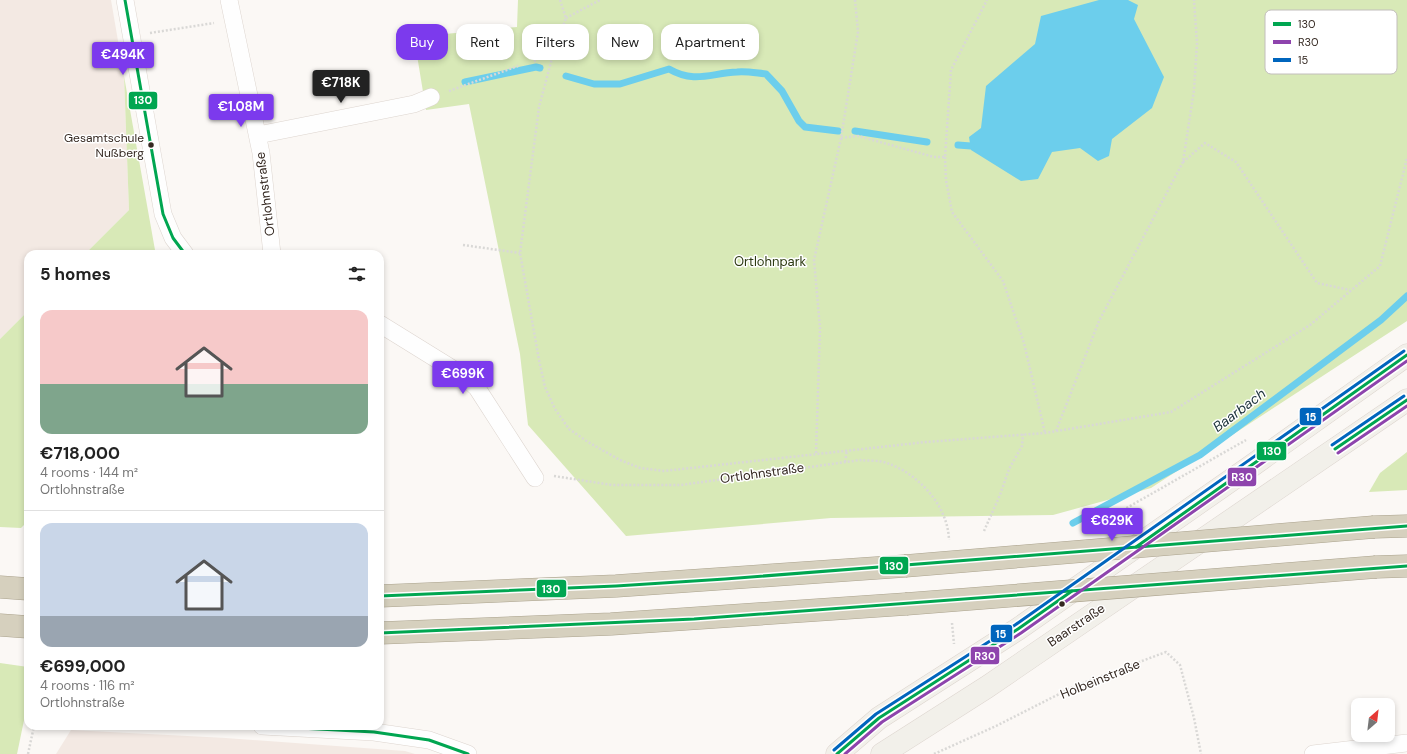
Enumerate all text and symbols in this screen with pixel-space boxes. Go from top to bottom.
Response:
legend [1265,10,1397,74]
text: 130 [1298,17,1315,31]
chip: Buy [396,24,448,60]
chip: Rent [456,24,514,60]
chip: Filters [522,24,589,60]
chip: New [597,24,653,60]
chip: Apartment [661,24,759,60]
text: R30 [1298,35,1319,49]
pin: €494K [95,42,151,76]
text: €494K [101,46,145,63]
text: 15 [1298,53,1308,67]
pin: €718K [313,70,369,104]
text: €718K [322,74,360,91]
line badge: 130 [128,91,158,110]
text: 130 [134,93,152,107]
pin: €1.08M [208,94,274,128]
text: €1.08M [218,98,264,115]
place label: Gesamtschule Nußberg [64,130,144,161]
marker: Gesamtschule Nußberg [146,140,156,150]
street label: Ortlohnstraße [251,151,279,237]
park label: Ortlohnpark [734,253,806,270]
text: 5 homes [40,263,111,285]
icon: filters [346,263,368,285]
icon: home [168,336,240,408]
pin: €699K [435,361,491,395]
text: €699K [441,365,485,382]
water label: Baarbach [1209,384,1269,436]
line badge: 15 [1299,407,1322,426]
text: 15 [1306,410,1317,424]
line badge: 130 [1256,441,1287,461]
text: €718,000 [40,442,120,464]
text: 130 [1263,444,1281,458]
street label: Ortlohnstraße [719,459,805,487]
text: 4 rooms · 144 m² [40,464,138,481]
line badge: R30 [1227,467,1257,487]
text: R30 [1231,470,1253,484]
text: Ortlohnstraße [40,481,125,498]
pin: €629K [1084,508,1140,542]
text: €629K [1091,512,1133,529]
icon: home [168,549,240,621]
line badge: 130 [879,556,909,575]
text: 130 [885,559,903,573]
line badge: 130 [536,579,567,598]
text: 130 [542,582,560,596]
unlabelled marker [1057,599,1067,609]
street label: Baarstraße [1044,600,1108,650]
line badge: 15 [990,624,1013,643]
text: 15 [996,627,1007,641]
line badge: R30 [970,646,1000,665]
text: R30 [974,649,996,663]
text: €699,000 [40,655,126,677]
street label: Holbeinstraße [1058,655,1142,703]
text: 4 rooms · 116 m² [40,677,135,694]
text: Ortlohnstraße [40,694,125,711]
north arrow [1351,698,1395,742]
map controls [1351,698,1395,742]

